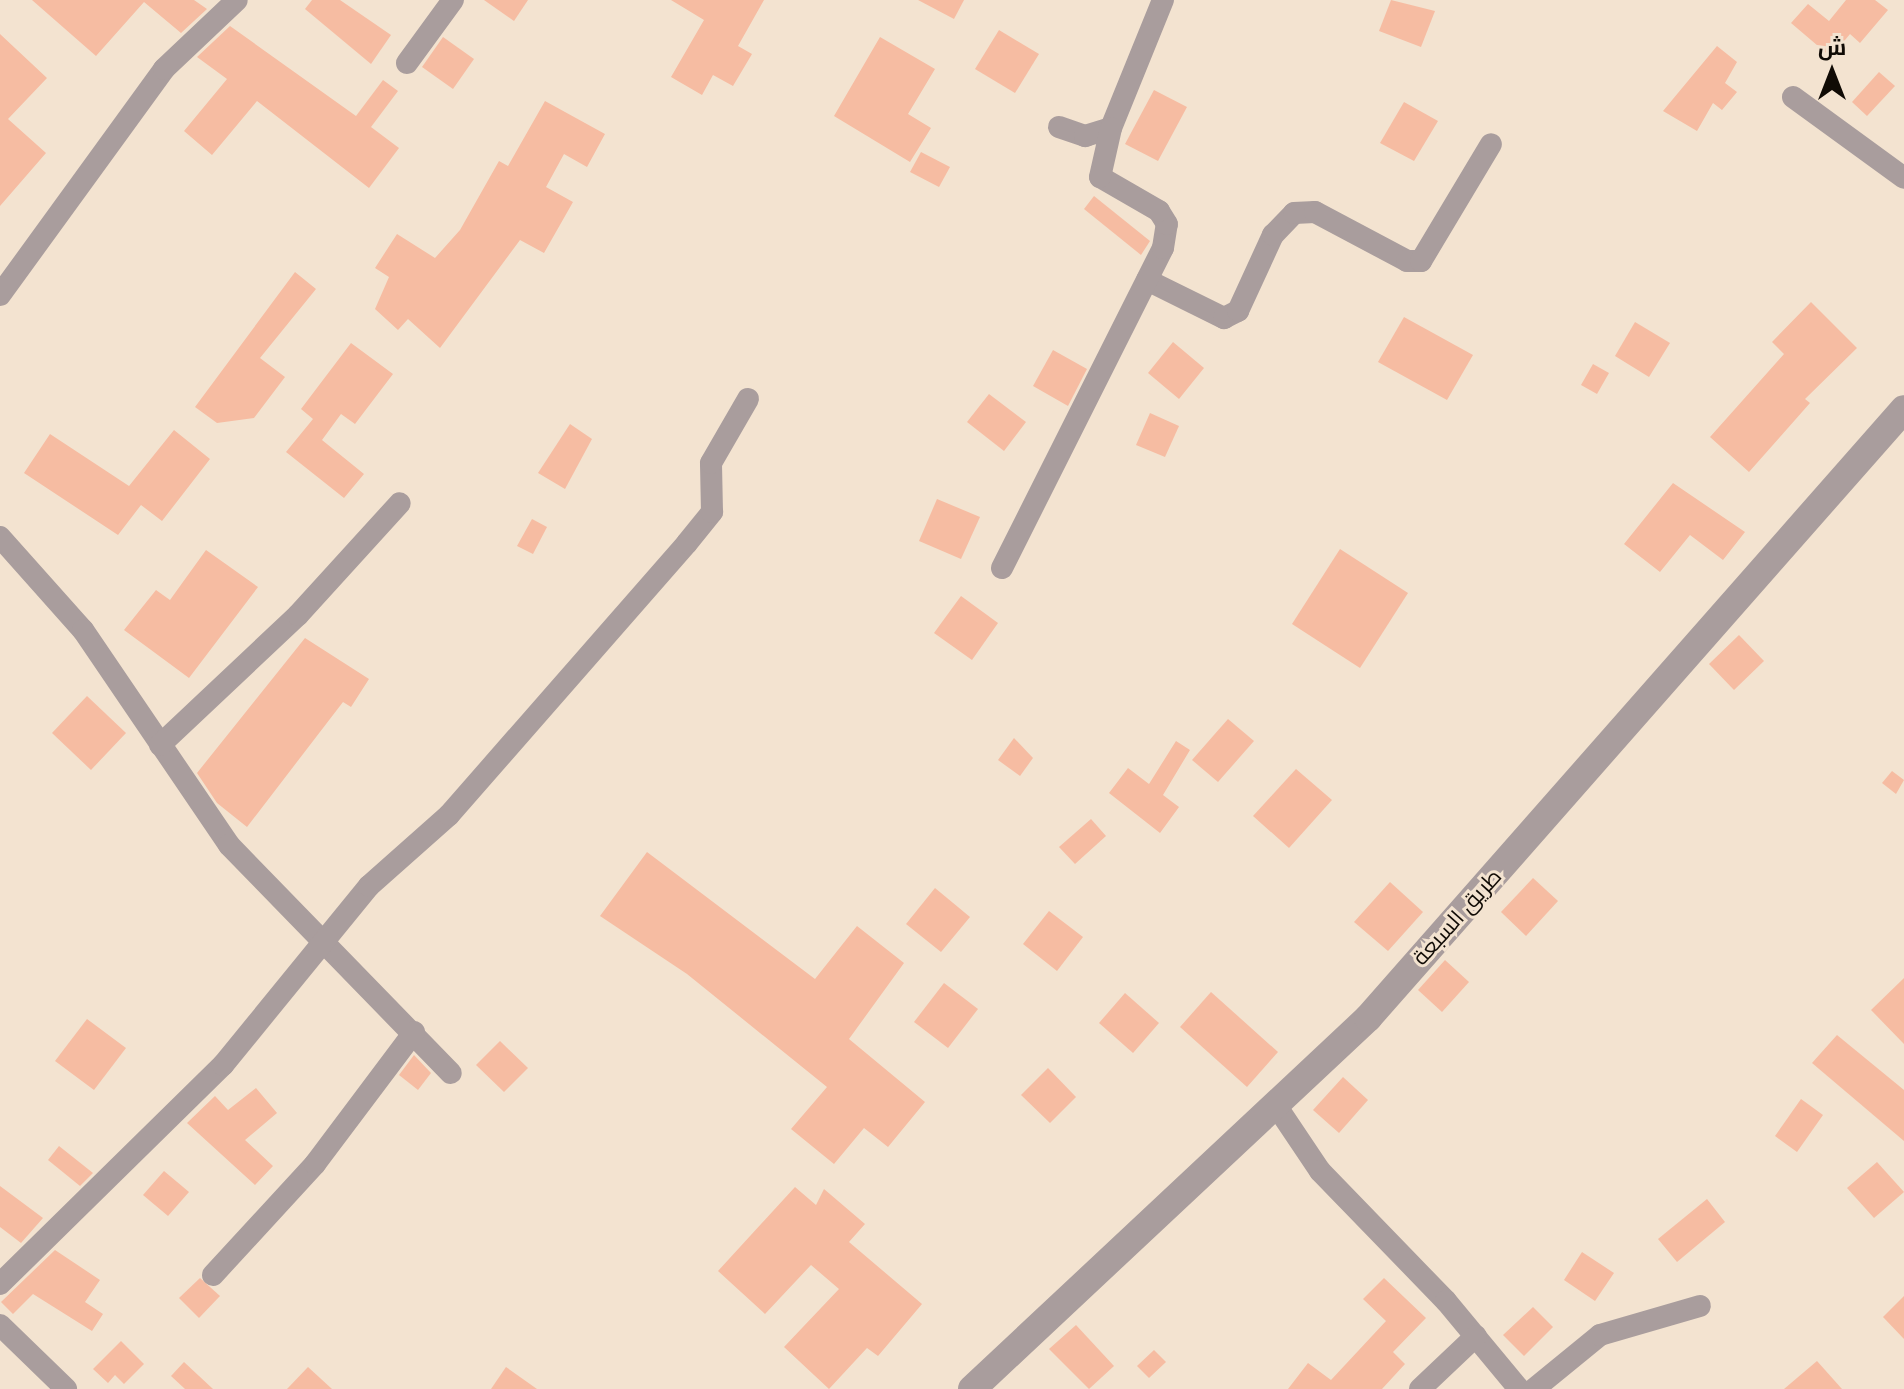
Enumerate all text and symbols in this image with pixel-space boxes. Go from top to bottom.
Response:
north arrow [1792,32,1872,112]
text: ش [1818,33,1846,62]
street label: طريق السبعة [1407,864,1507,970]

